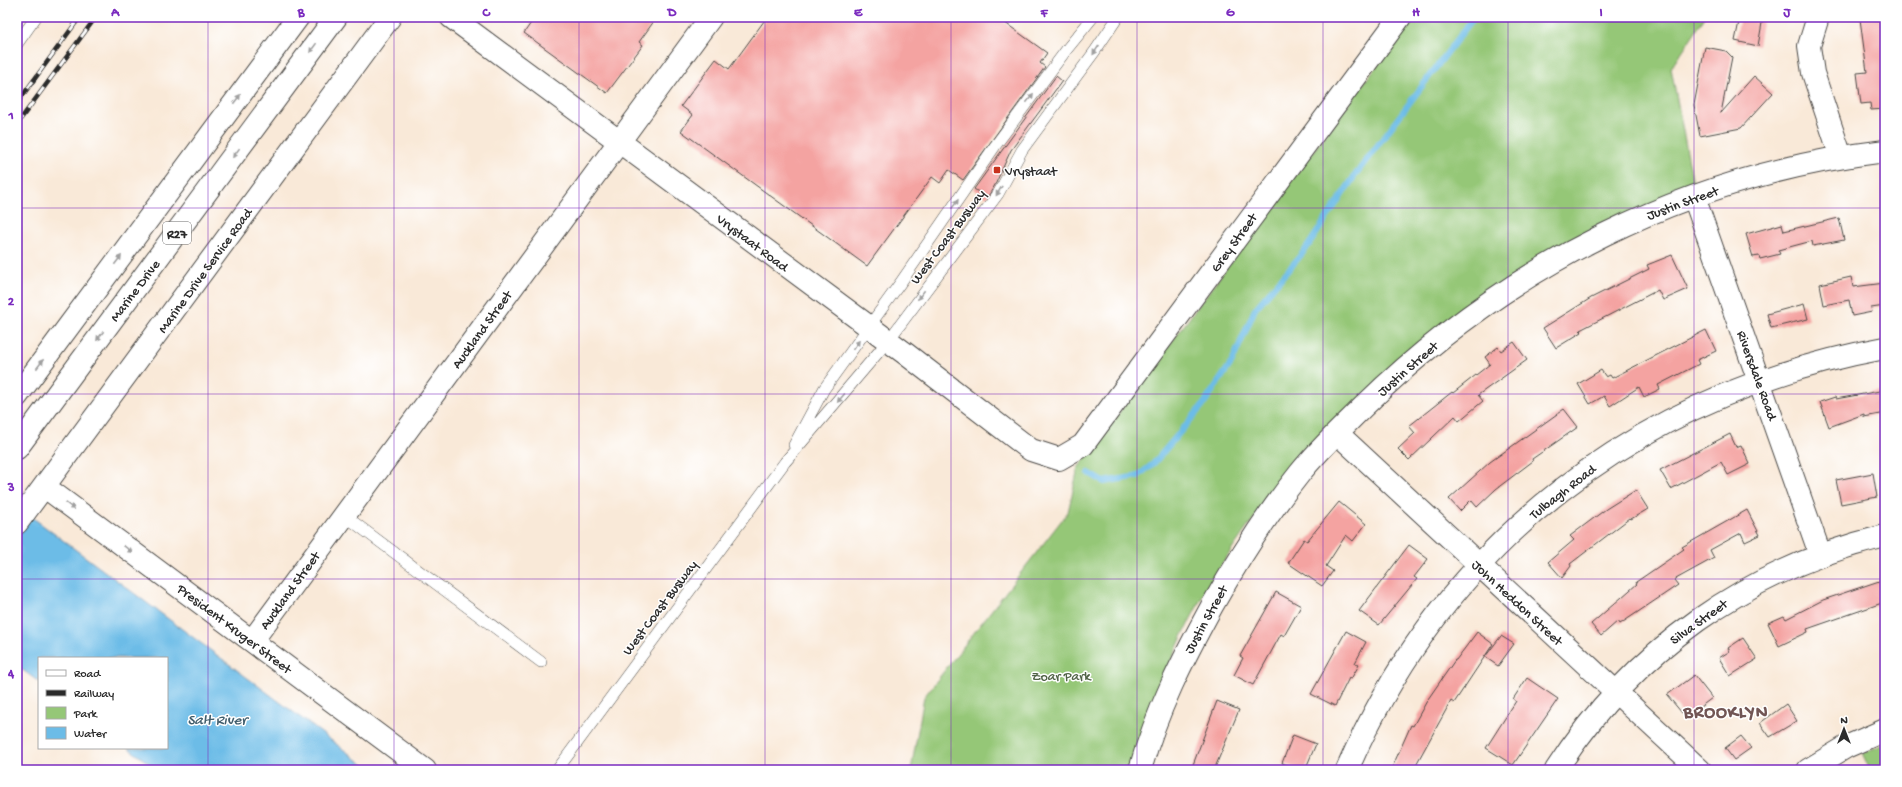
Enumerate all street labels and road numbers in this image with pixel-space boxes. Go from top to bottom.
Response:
street label: Justin Street [1645,183,1722,225]
street label: West Coast Busway [908,187,990,288]
street label: Marine Drive Service Road [155,204,258,337]
street label: Grey Street [1208,210,1263,276]
street label: Vrystaat Road [711,211,792,278]
road number: R27 [163,222,191,244]
street label: Marine Drive [107,257,165,326]
street label: Auckland Street [449,287,518,373]
street label: Riversdale Road [1732,329,1780,425]
street label: Justin Street [1375,338,1444,401]
street label: Tulbagh Road [1526,461,1602,525]
street label: Auckland Street [257,548,326,634]
street label: John Heddon Street [1467,557,1566,651]
street label: West Coast Busway [620,558,702,659]
street label: President Kruger Street [172,581,295,679]
street label: Justin Street [1182,582,1233,657]
street label: Silva Street [1667,596,1733,650]

